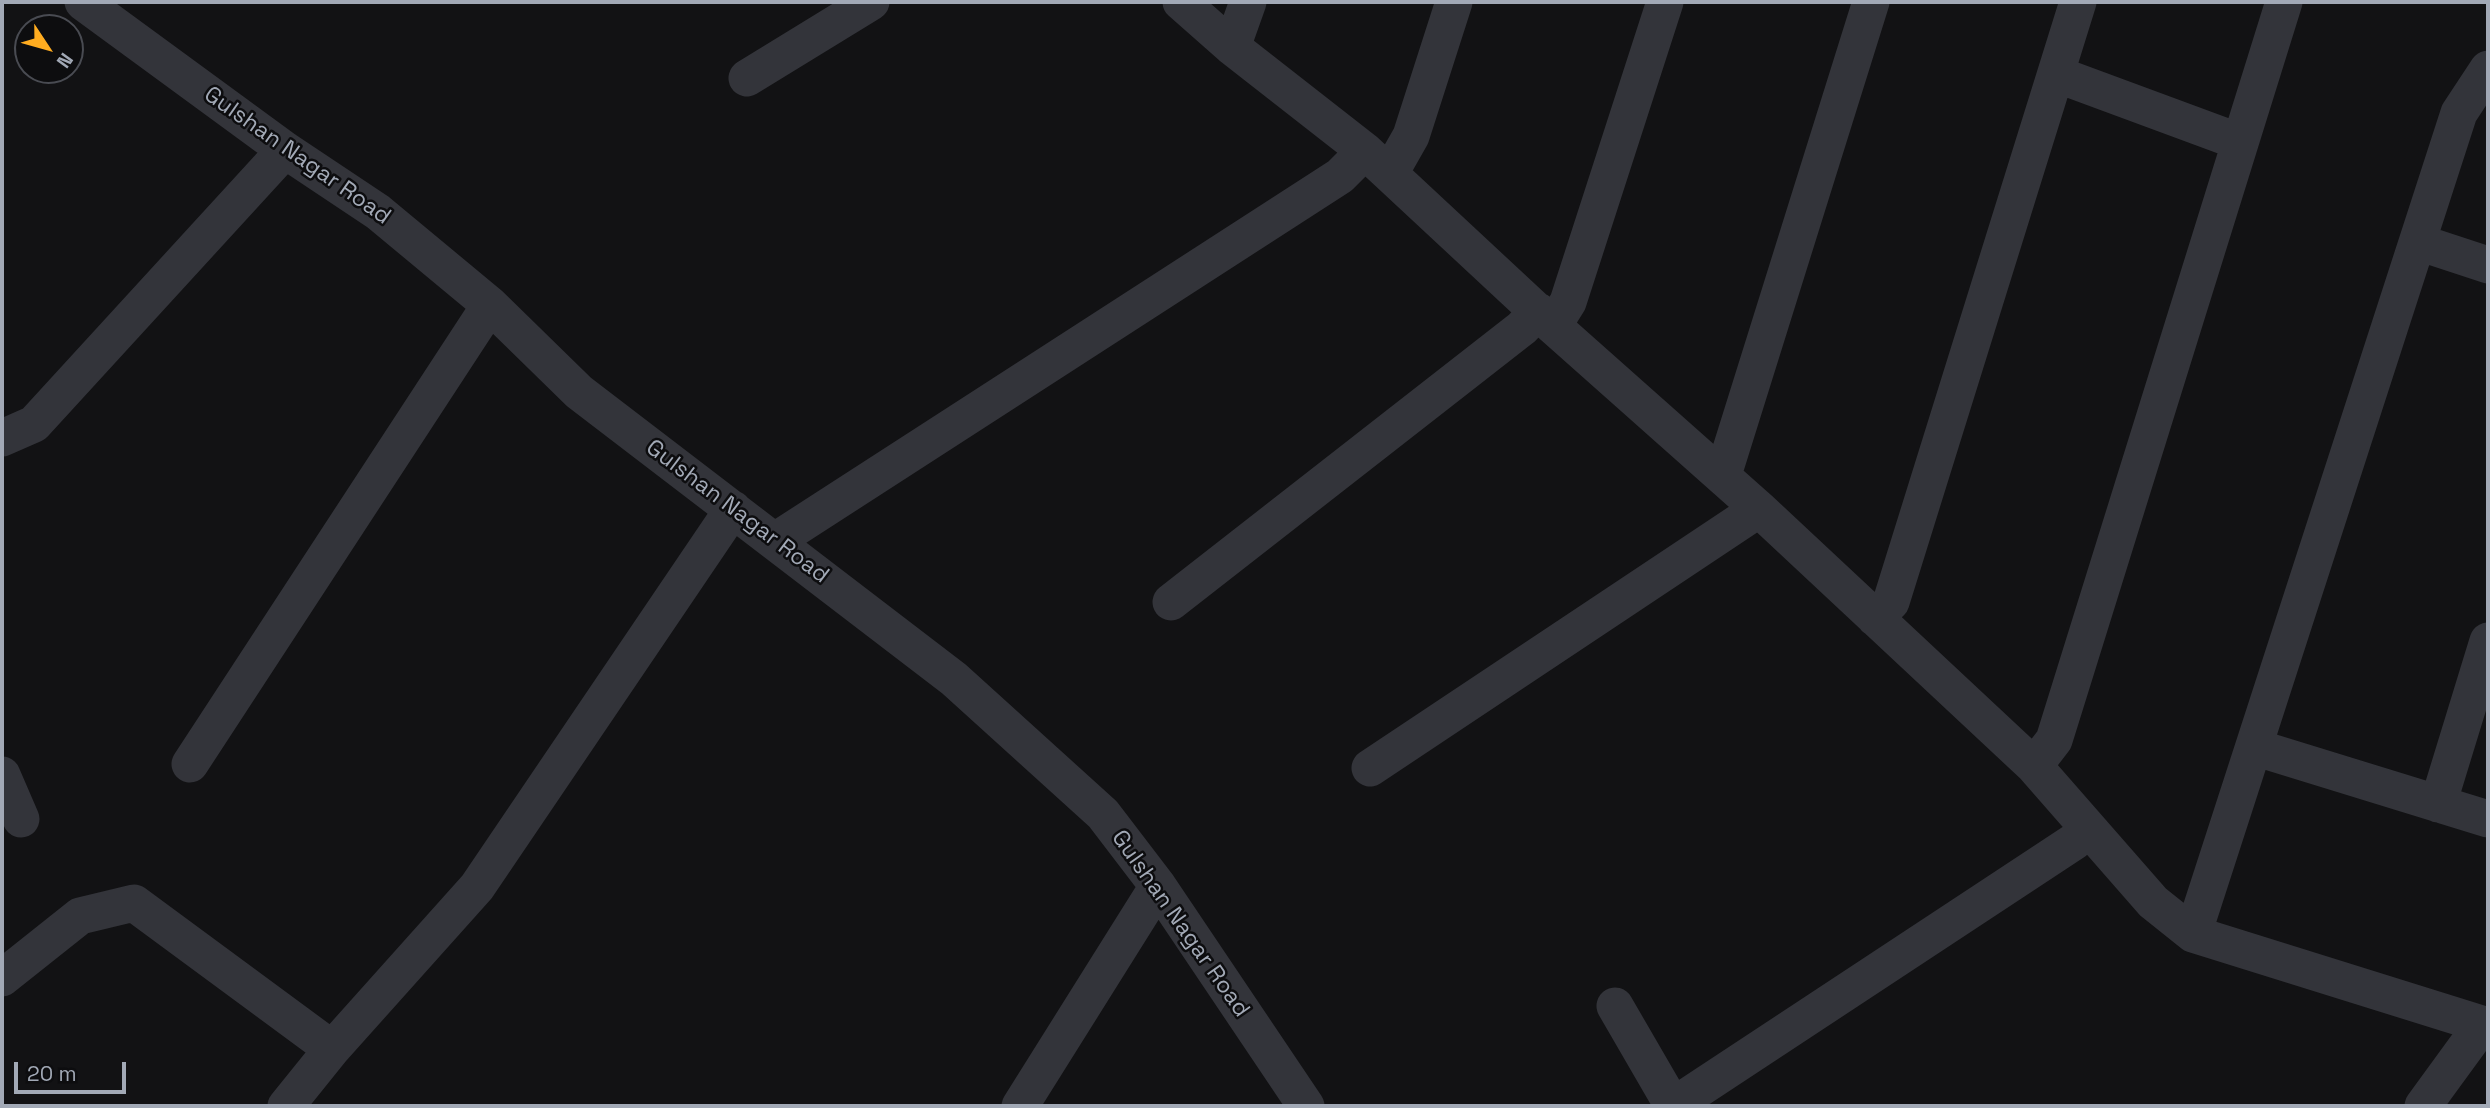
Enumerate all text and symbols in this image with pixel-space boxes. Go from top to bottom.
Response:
north arrow [14,14,84,84]
text: N [51,48,79,73]
street label: Gulshan Nagar Road [198,81,396,231]
street label: Gulshan Nagar Road [640,434,834,590]
street label: Gulshan Nagar Road [1105,825,1255,1023]
scale bar [18,1048,130,1092]
text: 20 m [27,1060,77,1087]

